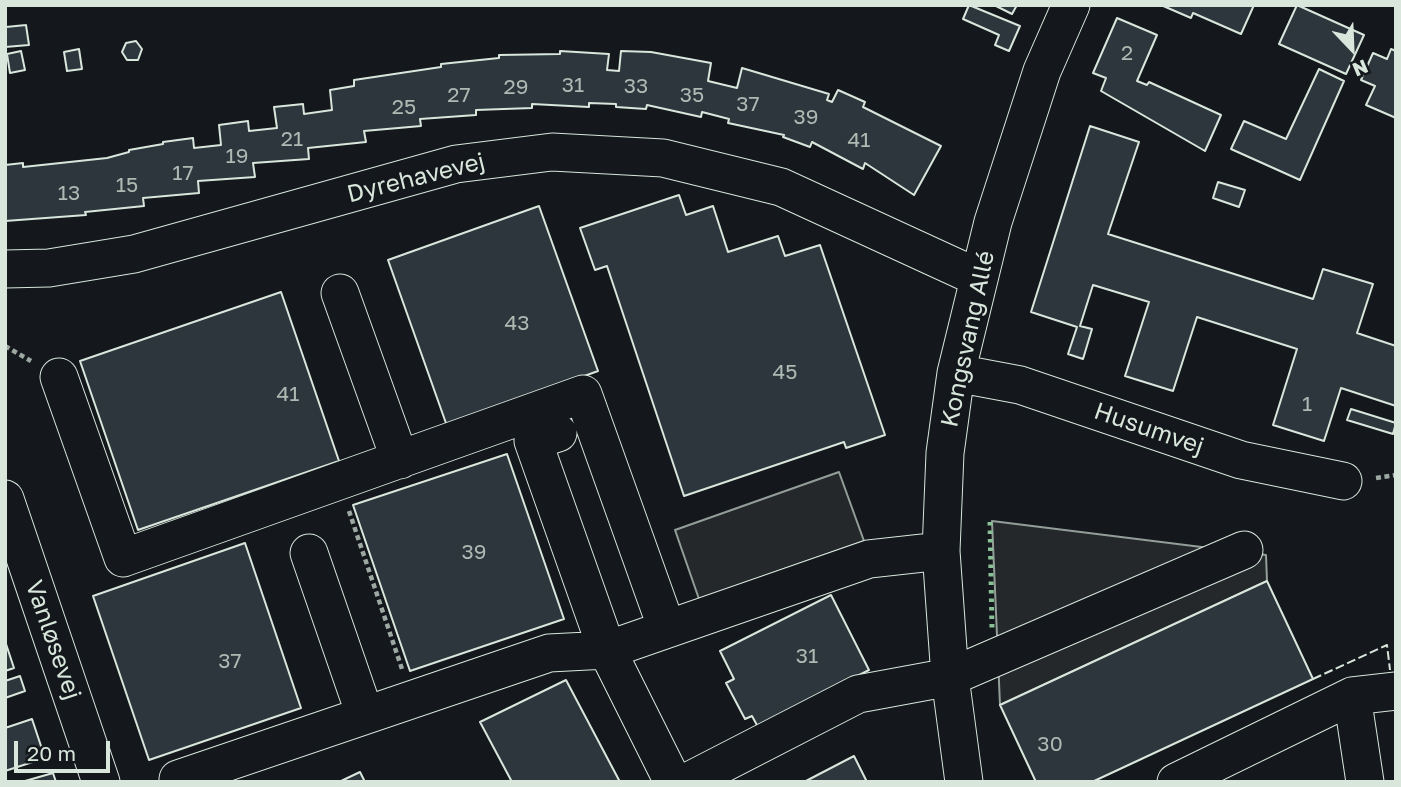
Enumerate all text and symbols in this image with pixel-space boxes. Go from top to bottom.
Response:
north arrow [1317,14,1387,84]
house number: 2 [1121,40,1133,66]
text: N [1349,55,1372,82]
house number: 31 [562,72,584,98]
house number: 33 [624,73,648,99]
house number: 29 [504,74,528,100]
house number: 27 [447,82,471,108]
house number: 35 [680,82,704,108]
house number: 37 [736,91,760,117]
house number: 25 [392,94,416,120]
house number: 39 [794,104,818,130]
house number: 21 [281,126,303,152]
house number: 41 [848,127,870,153]
house number: 19 [226,143,248,169]
street label: Dyrehavevej [344,147,488,209]
house number: 17 [172,160,194,186]
house number: 15 [116,172,138,198]
house number: 13 [58,180,80,206]
street label: Kongsvang Allé [935,248,1001,430]
house number: 43 [504,310,530,336]
house number: 45 [773,359,797,385]
house number: 41 [277,381,299,407]
house number: 1 [1302,391,1312,417]
street label: Husumvej [1090,397,1208,461]
house number: 39 [462,539,486,565]
street label: Vanløsevej [19,577,87,703]
house number: 31 [796,643,818,669]
house number: 37 [218,648,242,674]
scale bar [18,728,114,772]
house number: 30 [1037,731,1063,757]
text: 20 m [27,740,76,766]

